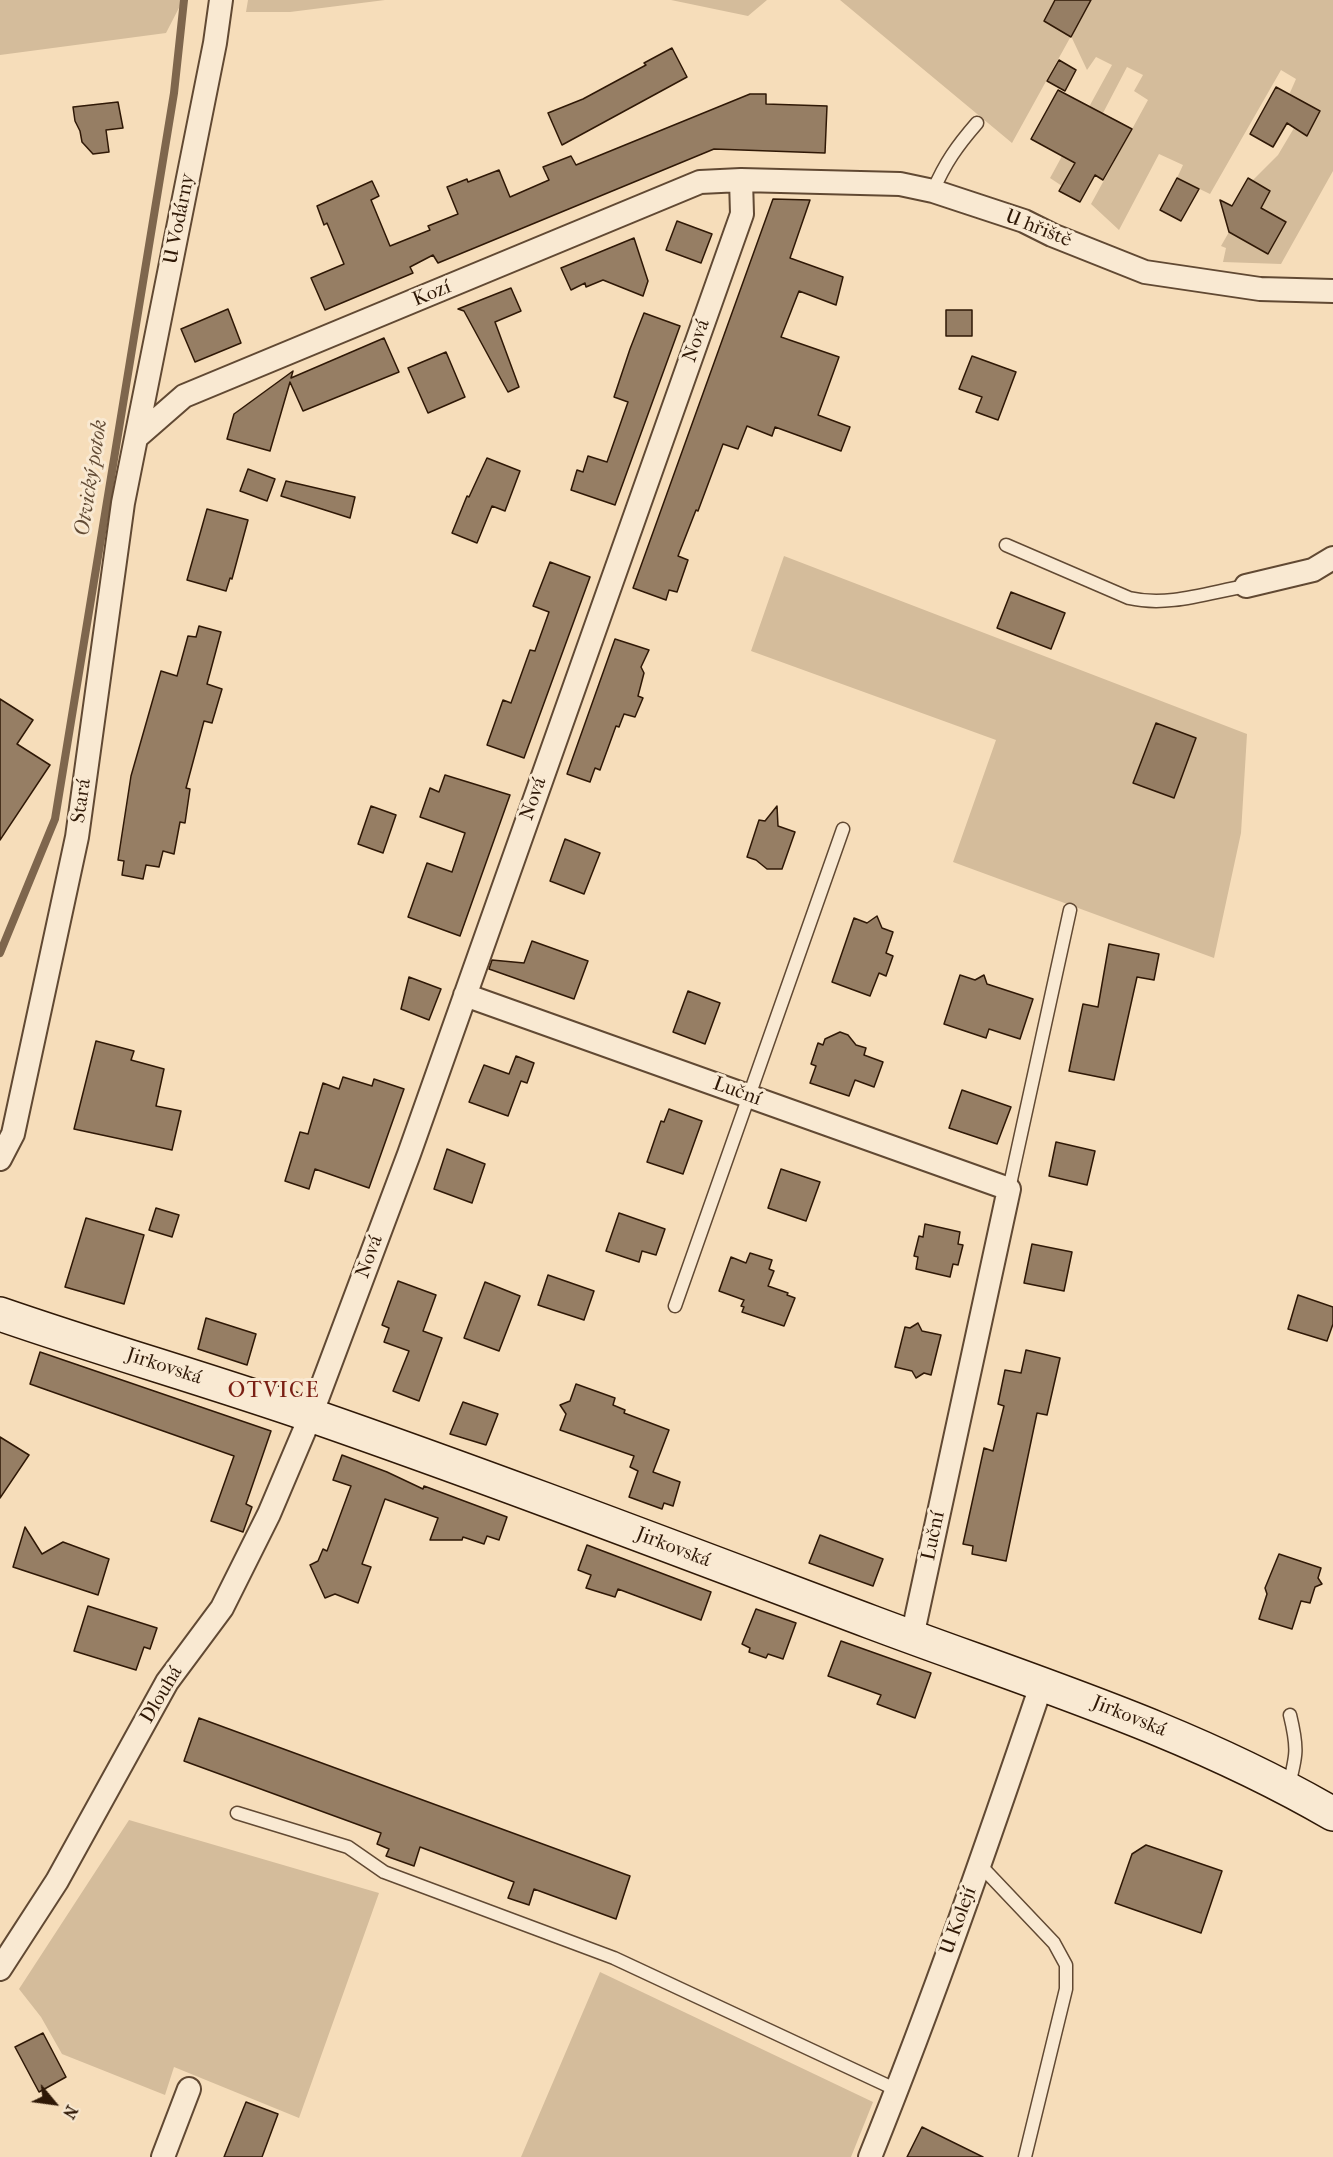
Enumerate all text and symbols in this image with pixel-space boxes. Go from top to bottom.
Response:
street label: U Vodárny [159,172,201,266]
street label: U hřiště [1001,205,1075,253]
street label: Kozí [409,276,455,312]
street label: Nová [678,316,716,366]
water label: Otvický potok [70,418,114,538]
street label: Nová [516,774,552,824]
street label: Stará [67,777,97,825]
street label: Luční [710,1072,764,1112]
street label: Nová [351,1232,389,1282]
street label: Jirkovská [123,1344,205,1390]
district label: OTVICE [228,1379,320,1405]
street label: Luční [917,1509,951,1563]
street label: Jirkovská [632,1523,714,1573]
street label: Dlouhá [136,1662,188,1728]
street label: Jirkovská [1088,1691,1170,1743]
street label: U Kolejí [936,1884,982,1958]
north arrow [24,2073,84,2133]
text: N [59,2102,81,2122]

